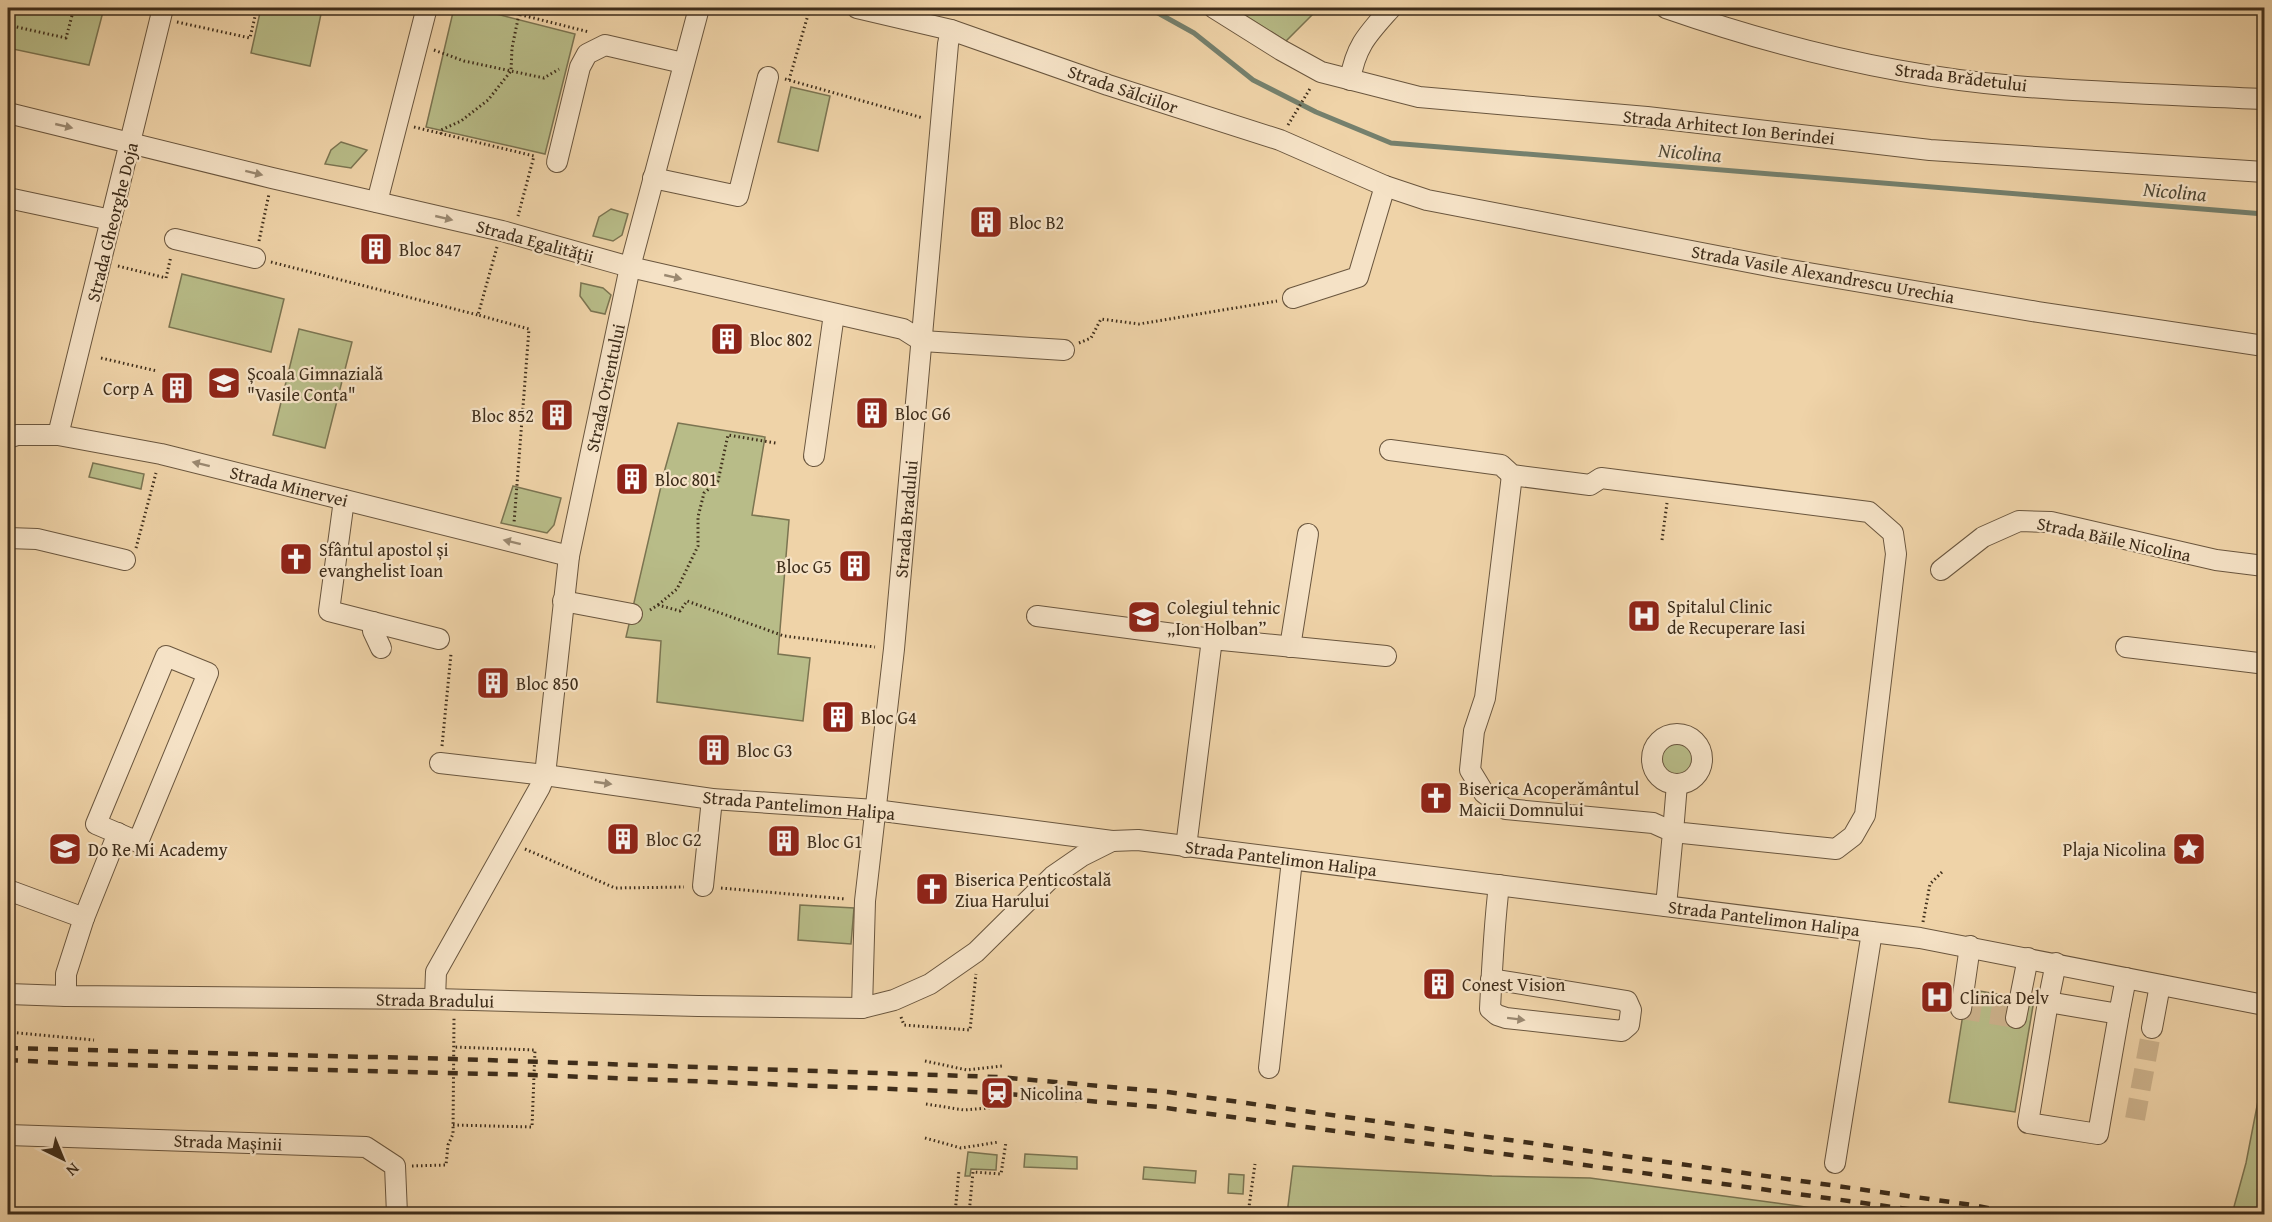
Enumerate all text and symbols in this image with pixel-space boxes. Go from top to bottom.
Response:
street label: Strada Brădetului [1893,55,2029,99]
street label: Strada Sălciilor [1064,58,1182,121]
street label: Strada Arhitect Ion Berindei [1622,102,1836,152]
one-way arrow [55,122,74,132]
water label: Nicolina [1656,135,1724,169]
street label: Strada Gheorghe Doja [79,139,145,305]
one-way arrow [244,169,263,179]
water label: Nicolina [2141,174,2209,208]
building icon: Bloc B2 [968,204,1004,240]
place label: Bloc B2 [1009,209,1064,236]
street label: Strada Egalității [473,212,597,270]
one-way arrow [434,213,453,223]
building icon: Bloc 847 [358,231,394,267]
place label: Bloc 847 [399,236,461,263]
street label: Strada Vasile Alexandrescu Urechia [1689,238,1957,311]
one-way arrow [664,272,682,282]
street label: Strada Orientului [578,321,632,455]
building icon: Bloc 802 [709,321,745,357]
place label: Bloc 802 [750,326,812,353]
place label: Școala Gimnazială "Vasile Conta" [247,360,383,408]
school or university icon: Școala Gimnazială "Vasile Conta" [206,365,242,401]
building icon: Corp A [159,370,195,406]
place label: Corp A [103,375,154,402]
building icon: Bloc G6 [854,395,890,431]
building icon: Bloc 852 [539,397,575,433]
place label: Bloc G6 [895,400,951,427]
place label: Bloc 852 [472,402,534,429]
one-way arrow [191,458,210,468]
street label: Strada Minervei [227,458,351,514]
street label: Strada Bradului [887,459,925,579]
building icon: Bloc 801 [614,461,650,497]
place label: Bloc 801 [655,466,717,493]
street label: Strada Băile Nicolina [2034,509,2194,569]
place label: Sfântul apostol și evanghelist Ioan [319,536,449,584]
one-way arrow [503,536,521,546]
church icon: Sfântul apostol și evanghelist Ioan [278,541,314,577]
building icon: Bloc G5 [837,548,873,584]
place label: Bloc G5 [776,553,832,580]
place label: Spitalul Clinic de Recuperare Iasi [1667,593,1805,641]
place label: Colegiul tehnic „Ion Holban” [1167,594,1280,642]
hospital icon: Spitalul Clinic de Recuperare Iasi [1626,598,1662,634]
school or university icon: Colegiul tehnic „Ion Holban” [1126,599,1162,635]
building icon: Bloc 850 [475,665,511,701]
place label: Bloc 850 [516,670,579,697]
building icon: Bloc G4 [820,699,856,735]
place label: Bloc G4 [861,704,917,731]
building icon: Bloc G3 [696,732,732,768]
place label: Bloc G3 [737,737,793,764]
place label: Biserica Acoperământul Maicii Domnului [1459,775,1639,823]
one-way arrow [593,779,612,788]
church icon: Biserica Acoperământul Maicii Domnului [1418,780,1454,816]
street label: Strada Pantelimon Halipa [702,783,897,827]
building icon: Bloc G2 [605,821,641,857]
building icon: Bloc G1 [766,823,802,859]
place label: Bloc G2 [646,826,702,853]
place label: Bloc G1 [807,828,863,855]
school or university icon: Do Re Mi Academy [47,831,83,867]
place icon: Plaja Nicolina [2171,831,2207,867]
street label: Strada Pantelimon Halipa [1184,833,1379,883]
place label: Do Re Mi Academy [88,836,228,863]
place label: Plaja Nicolina [2063,836,2166,863]
place label: Biserica Penticostală Ziua Harului [955,866,1112,914]
church icon: Biserica Penticostală Ziua Harului [914,871,950,907]
street label: Strada Pantelimon Halipa [1667,893,1862,943]
building icon: Conest Vision [1421,966,1457,1002]
place label: Conest Vision [1462,971,1565,998]
hospital icon: Clinica Delv [1919,979,1955,1015]
place label: Clinica Delv [1960,984,2049,1011]
street label: Strada Bradului [376,985,494,1015]
one-way arrow [1506,1014,1525,1023]
station icon: Nicolina [979,1075,1015,1111]
place label: Nicolina [1020,1080,1083,1107]
street label: Strada Mașinii [173,1127,283,1157]
north arrow [33,1129,93,1189]
text: N [61,1158,85,1183]

